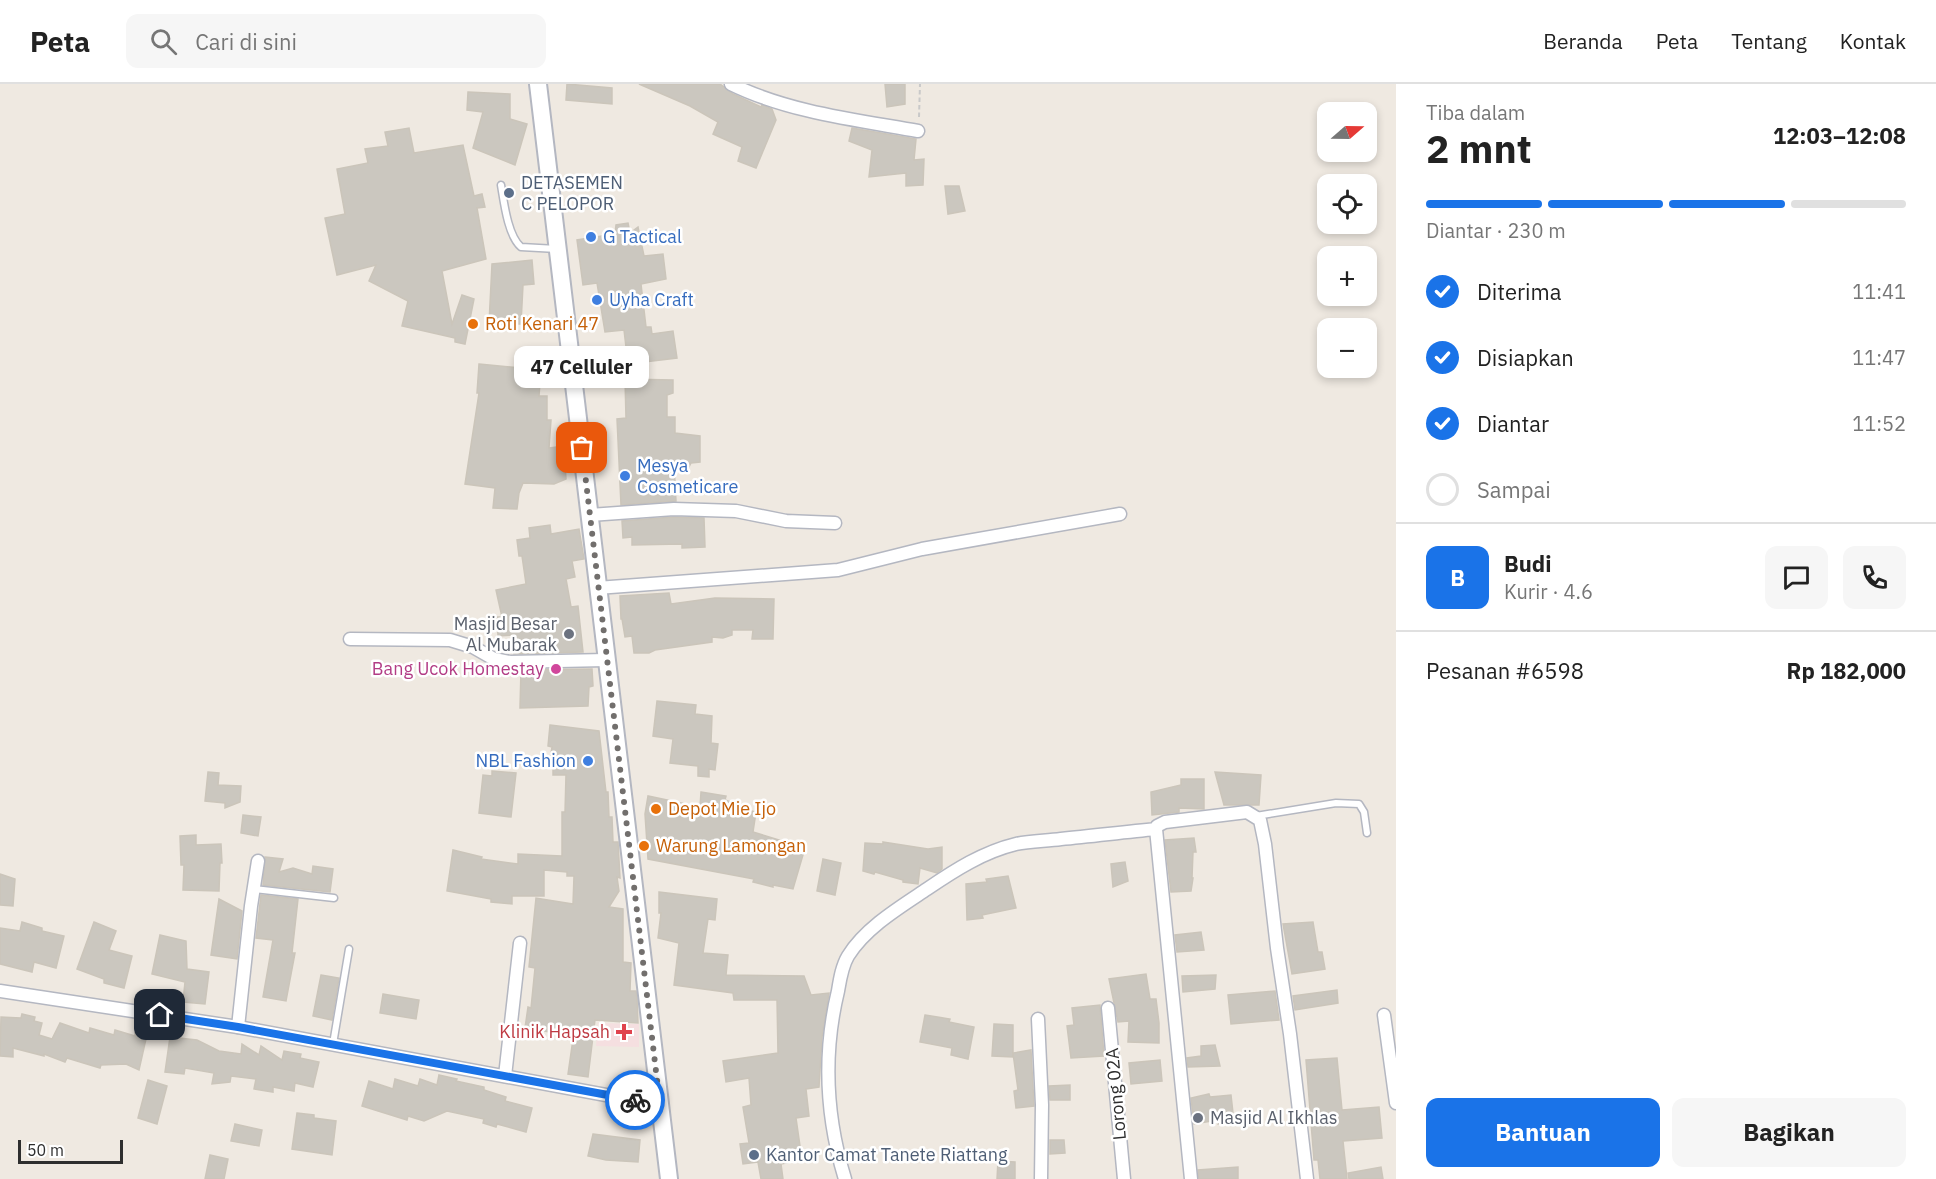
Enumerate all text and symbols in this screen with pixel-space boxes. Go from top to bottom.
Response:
search box [126,14,546,68]
text: Peta [30,23,90,60]
icon: search [147,25,180,58]
text: Cari di sini [195,27,297,56]
text: Beranda [1543,27,1623,55]
text: Peta [1656,27,1698,55]
text: Tentang [1731,27,1807,55]
text: Kontak [1840,27,1906,55]
text: Tiba dalam [1426,99,1525,126]
north arrow [1317,102,1377,162]
map controls [1317,102,1377,378]
text: 12:03–12:08 [1773,121,1906,150]
text: 2 mnt [1426,123,1532,174]
place label: DETASEMEN C PELOPOR [521,171,623,215]
button: locate [1317,174,1377,234]
marker: DETASEMEN C PELOPOR [502,186,516,200]
text: Diantar · 230 m [1426,217,1566,244]
place label: G Tactical [603,225,682,248]
marker: G Tactical [584,230,598,244]
button: + [1317,246,1377,306]
icon: check [1426,275,1459,308]
text: Diterima [1477,277,1562,306]
text: 11:41 [1852,278,1906,305]
place label: Uyha Craft [609,288,694,311]
marker: Uyha Craft [590,293,604,307]
place label: Roti Kenari 47 [485,312,599,335]
marker: Roti Kenari 47 [466,317,480,331]
button: − [1317,318,1377,378]
icon: check [1426,341,1459,374]
text: Disiapkan [1477,343,1574,372]
text: 11:47 [1852,344,1906,371]
callout: 47 Celluler [514,346,650,388]
text: 47 Celluler [530,353,633,380]
icon: check [1426,407,1459,440]
text: Diantar [1477,409,1549,438]
text: 11:52 [1852,410,1906,437]
pin [556,422,607,473]
icon: bag [565,431,598,464]
place label: Mesya Cosmeticare [637,454,739,498]
marker: Mesya Cosmeticare [618,469,632,483]
text: Sampai [1477,475,1551,504]
button: chat [1765,546,1828,609]
button: phone [1843,546,1906,609]
text: Budi [1504,549,1551,578]
text: B [1450,563,1465,592]
text: Kurir · 4.6 [1504,578,1593,605]
place label: Masjid Besar Al Mubarak [454,612,558,656]
marker: Masjid Besar Al Mubarak [562,627,576,641]
text: Pesanan #6598 [1426,656,1584,685]
text: Rp 182,000 [1787,656,1906,685]
place label: Bang Ucok Homestay [372,657,544,680]
marker: Bang Ucok Homestay [549,662,563,676]
place label: NBL Fashion [476,749,576,772]
marker: NBL Fashion [581,754,595,768]
place label: Depot Mie Ijo [668,797,776,820]
marker: Depot Mie Ijo [649,802,663,816]
place label: Warung Lamongan [656,834,806,857]
marker: Warung Lamongan [637,839,651,853]
pin [134,989,185,1040]
icon: home [143,998,176,1031]
place label: Klinik Hapsah [499,1020,610,1043]
marker: Klinik Hapsah [615,1023,633,1041]
street label: Lorong 02A [1100,1046,1131,1141]
courier [605,1070,665,1130]
icon: bike [619,1084,652,1117]
button: Bantuan [1426,1098,1660,1167]
button: Bagikan [1672,1098,1906,1167]
place label: Masjid Al Ikhlas [1210,1106,1338,1129]
marker: Masjid Al Ikhlas [1191,1111,1205,1125]
scale bar [18,1137,123,1164]
text: 50 m [27,1140,64,1160]
place label: Kantor Camat Tanete Riattang [766,1143,1008,1166]
marker: Kantor Camat Tanete Riattang [747,1148,761,1162]

